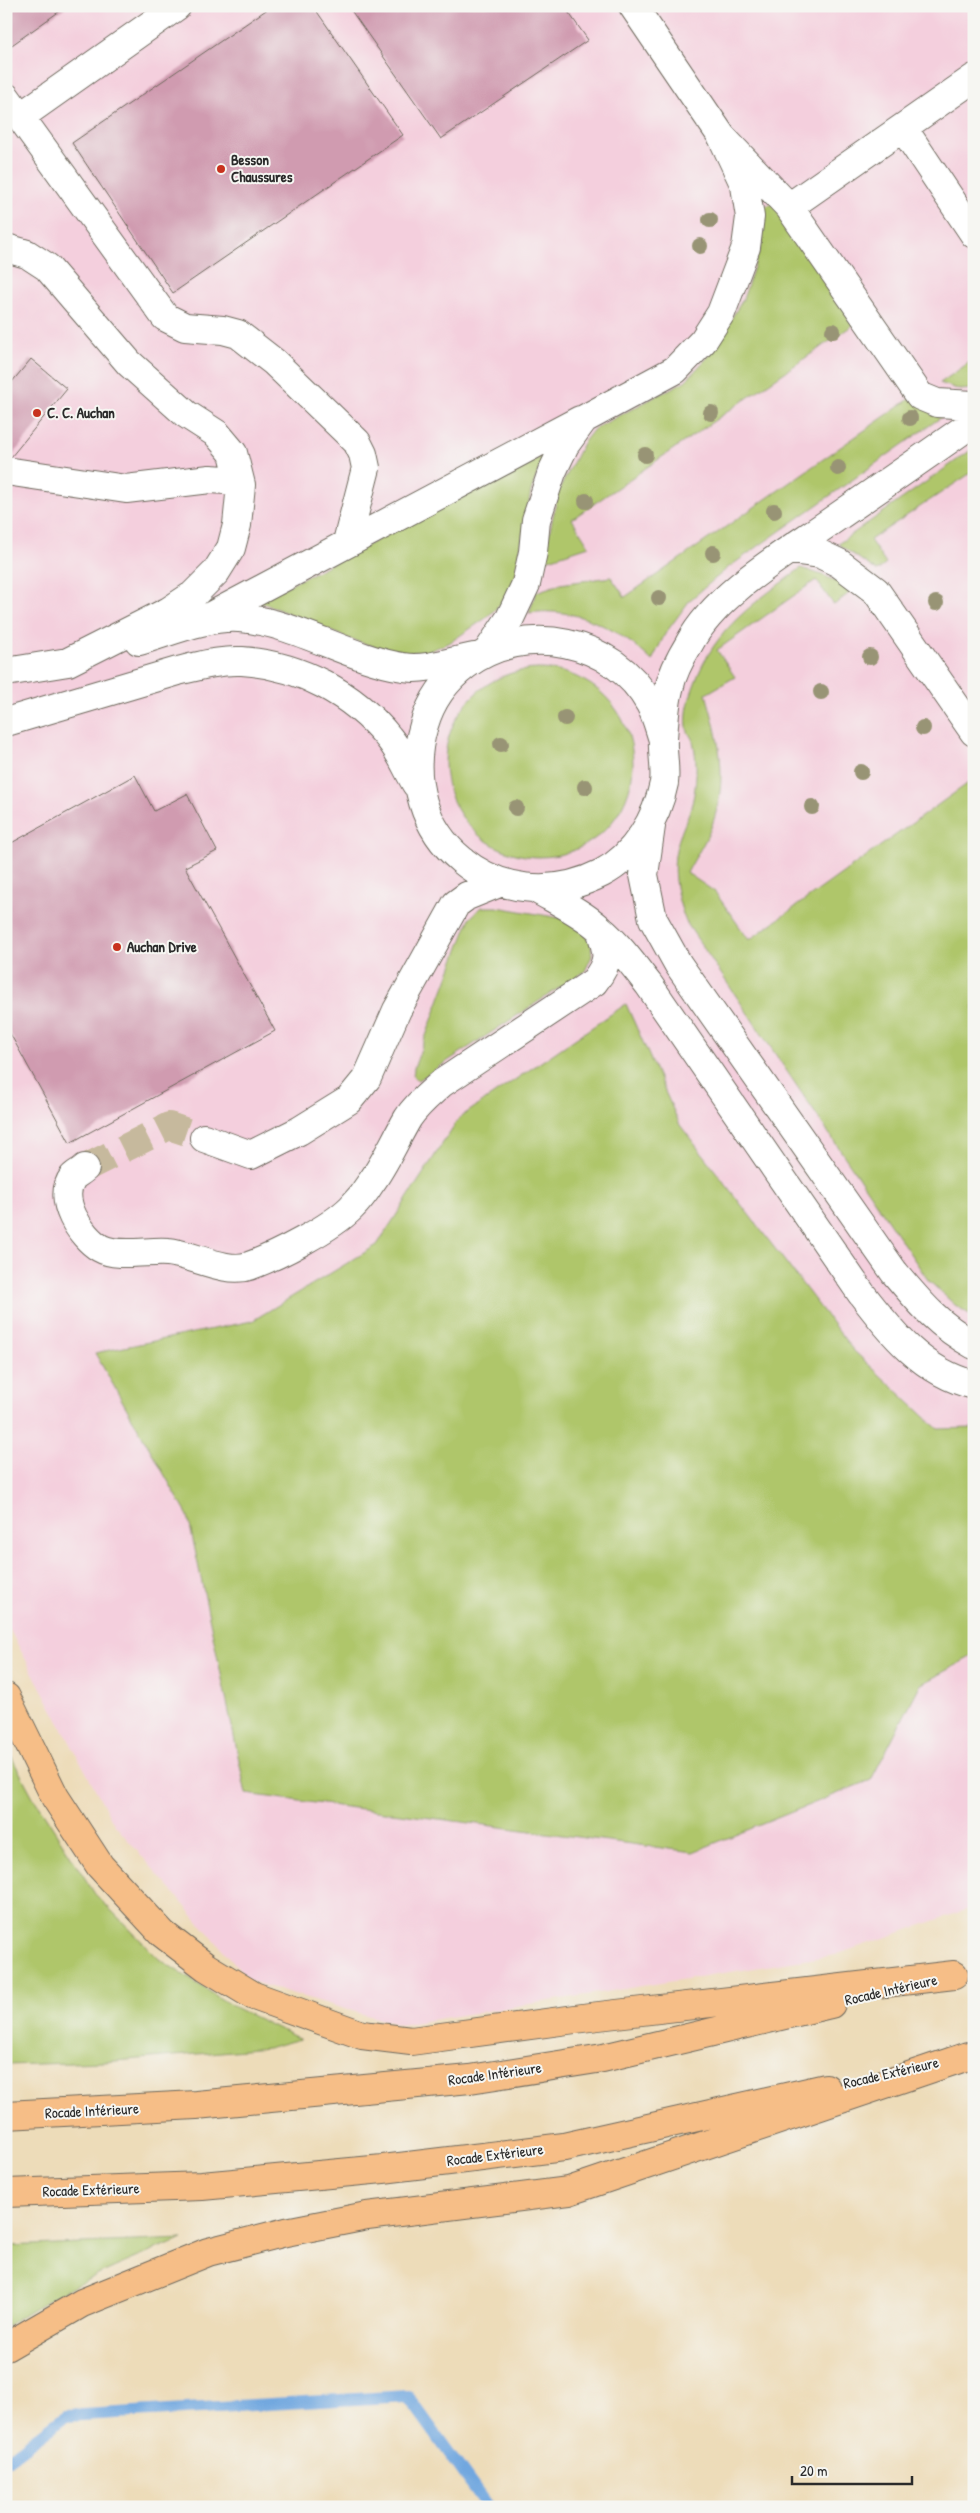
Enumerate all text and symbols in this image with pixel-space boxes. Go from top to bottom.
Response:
place label: Besson Chaussures [231,149,293,187]
marker: Besson Chaussures [215,163,227,175]
place label: C. C. Auchan [47,402,115,423]
marker: C. C. Auchan [31,407,43,419]
place label: Auchan Drive [127,936,197,957]
marker: Auchan Drive [111,941,123,953]
street label: Rocade Intérieure [843,1969,939,2010]
street label: Rocade Extérieure [841,2051,941,2094]
street label: Rocade Intérieure [447,2057,543,2090]
street label: Rocade Intérieure [44,2098,140,2123]
street label: Rocade Extérieure [445,2138,544,2171]
street label: Rocade Extérieure [42,2177,140,2202]
scale bar [792,2453,912,2485]
text: 20 m [800,2460,827,2481]

